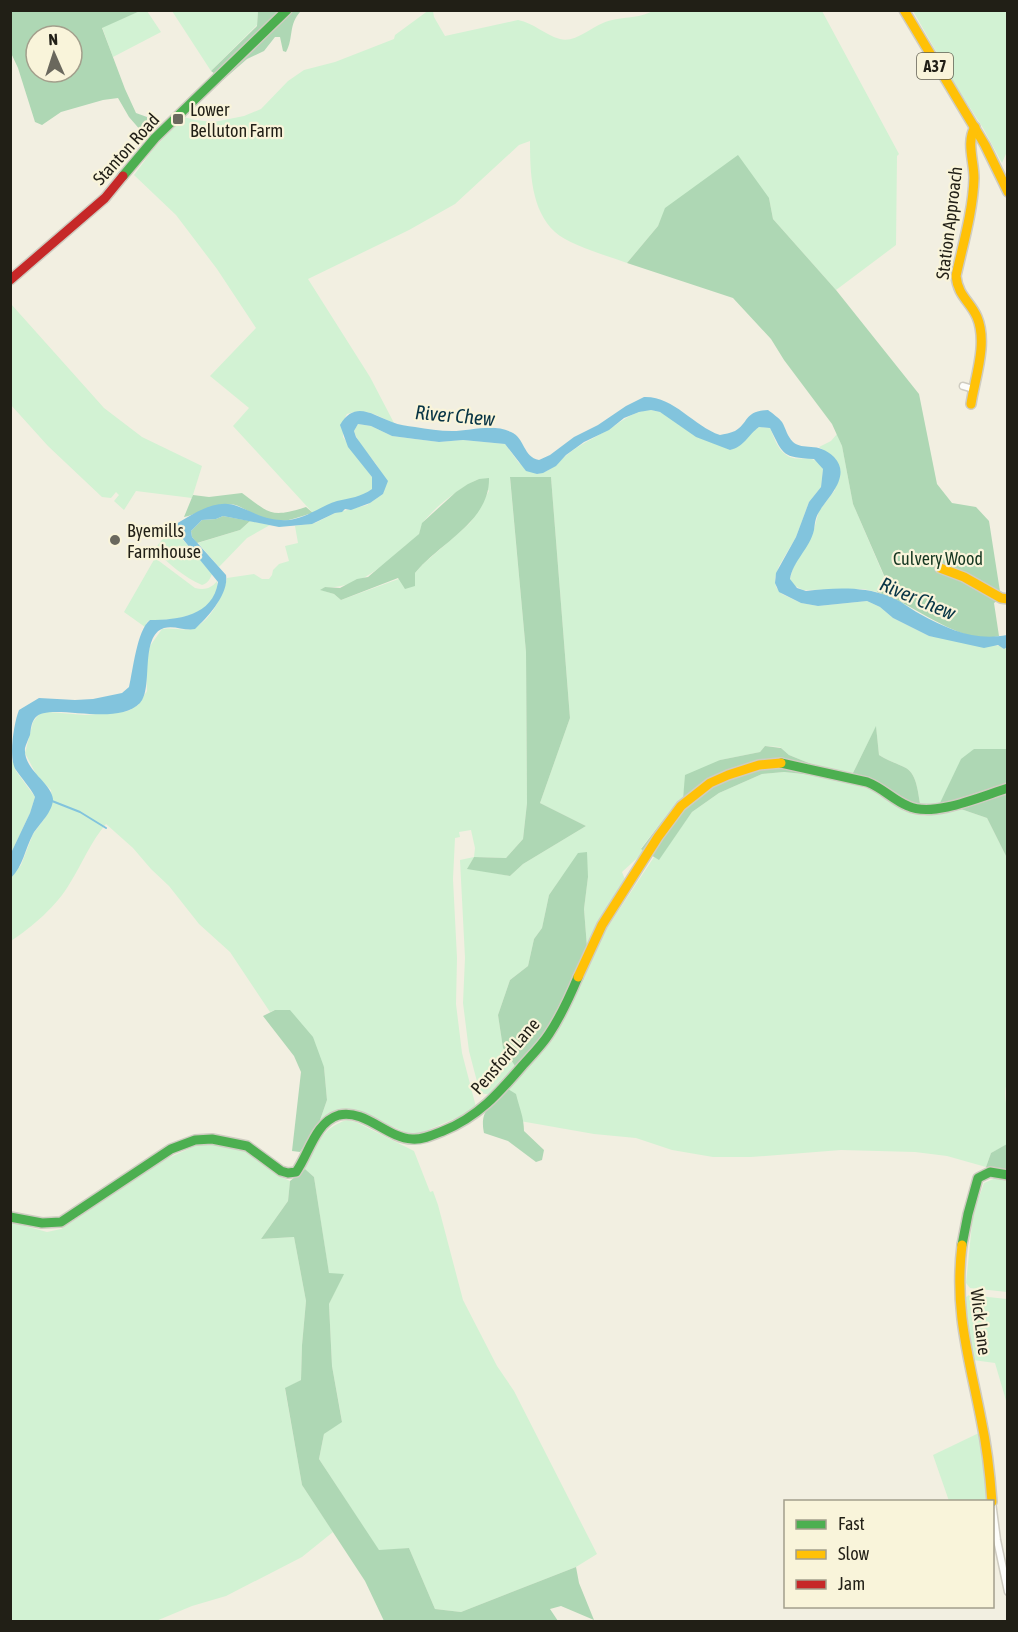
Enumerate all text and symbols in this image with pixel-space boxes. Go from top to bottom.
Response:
north arrow [24,24,84,84]
text: N [48,30,58,48]
road number: A37 [917,53,953,79]
place label: Lower Belluton Farm [190,99,283,141]
street label: Stanton Road [88,109,164,189]
marker: Lower Belluton Farm [171,112,185,126]
street label: Station Approach [932,165,966,281]
water label: River Chew [414,400,497,430]
place label: Byemills Farmhouse [127,520,201,562]
marker: Byemills Farmhouse [108,533,122,547]
park label: Culvery Wood [893,548,983,569]
water label: River Chew [877,572,960,625]
street label: Pensford Lane [466,1014,544,1098]
street label: Wick Lane [967,1288,995,1356]
legend [784,1500,994,1608]
text: Fast [838,1513,865,1534]
text: Slow [838,1543,869,1564]
text: Jam [838,1573,865,1594]

